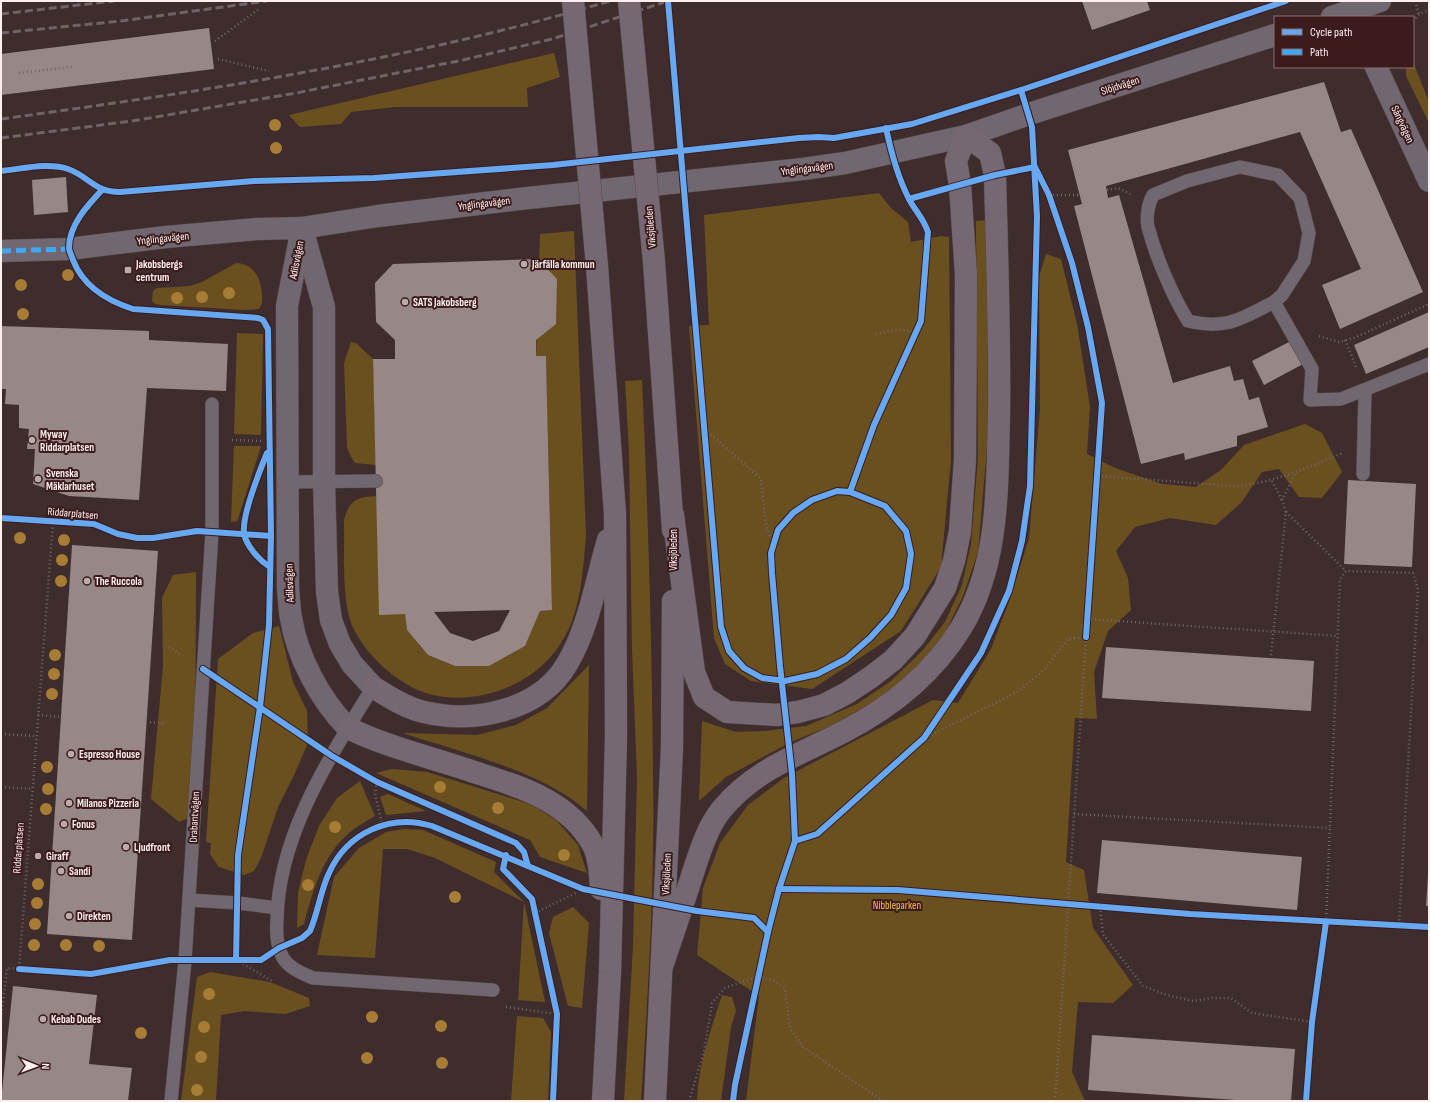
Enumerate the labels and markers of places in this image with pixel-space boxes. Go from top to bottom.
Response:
place label: Jakobsbergs centrum [135,258,183,284]
place label: Järfälla kommun [531,258,595,271]
marker: Järfälla kommun [519,259,529,269]
marker: Jakobsbergs centrum [123,265,133,275]
place label: SATS Jakobsberg [413,296,477,309]
marker: SATS Jakobsberg [400,297,410,307]
place label: Myway Riddarplatsen [40,428,94,454]
marker: Myway Riddarplatsen [27,435,37,445]
place label: Svenska Mäklarhuset [46,467,95,493]
marker: Svenska Mäklarhuset [33,474,43,484]
place label: The Ruccola [95,575,142,588]
marker: The Ruccola [82,576,92,586]
place label: Espresso House [79,748,140,761]
marker: Espresso House [66,749,76,759]
place label: Milanos Pizzeria [77,797,139,810]
marker: Milanos Pizzeria [64,798,74,808]
place label: Fonus [72,818,95,831]
marker: Fonus [59,819,69,829]
place label: Ljudfront [134,841,171,854]
marker: Ljudfront [121,842,131,852]
place label: Giraff [46,850,69,863]
marker: Giraff [33,851,43,861]
place label: Sandi [69,865,90,878]
marker: Sandi [56,866,66,876]
place label: Direkten [77,910,111,923]
marker: Direkten [64,911,74,921]
place label: Kebab Dudes [51,1013,101,1026]
marker: Kebab Dudes [38,1014,48,1024]

